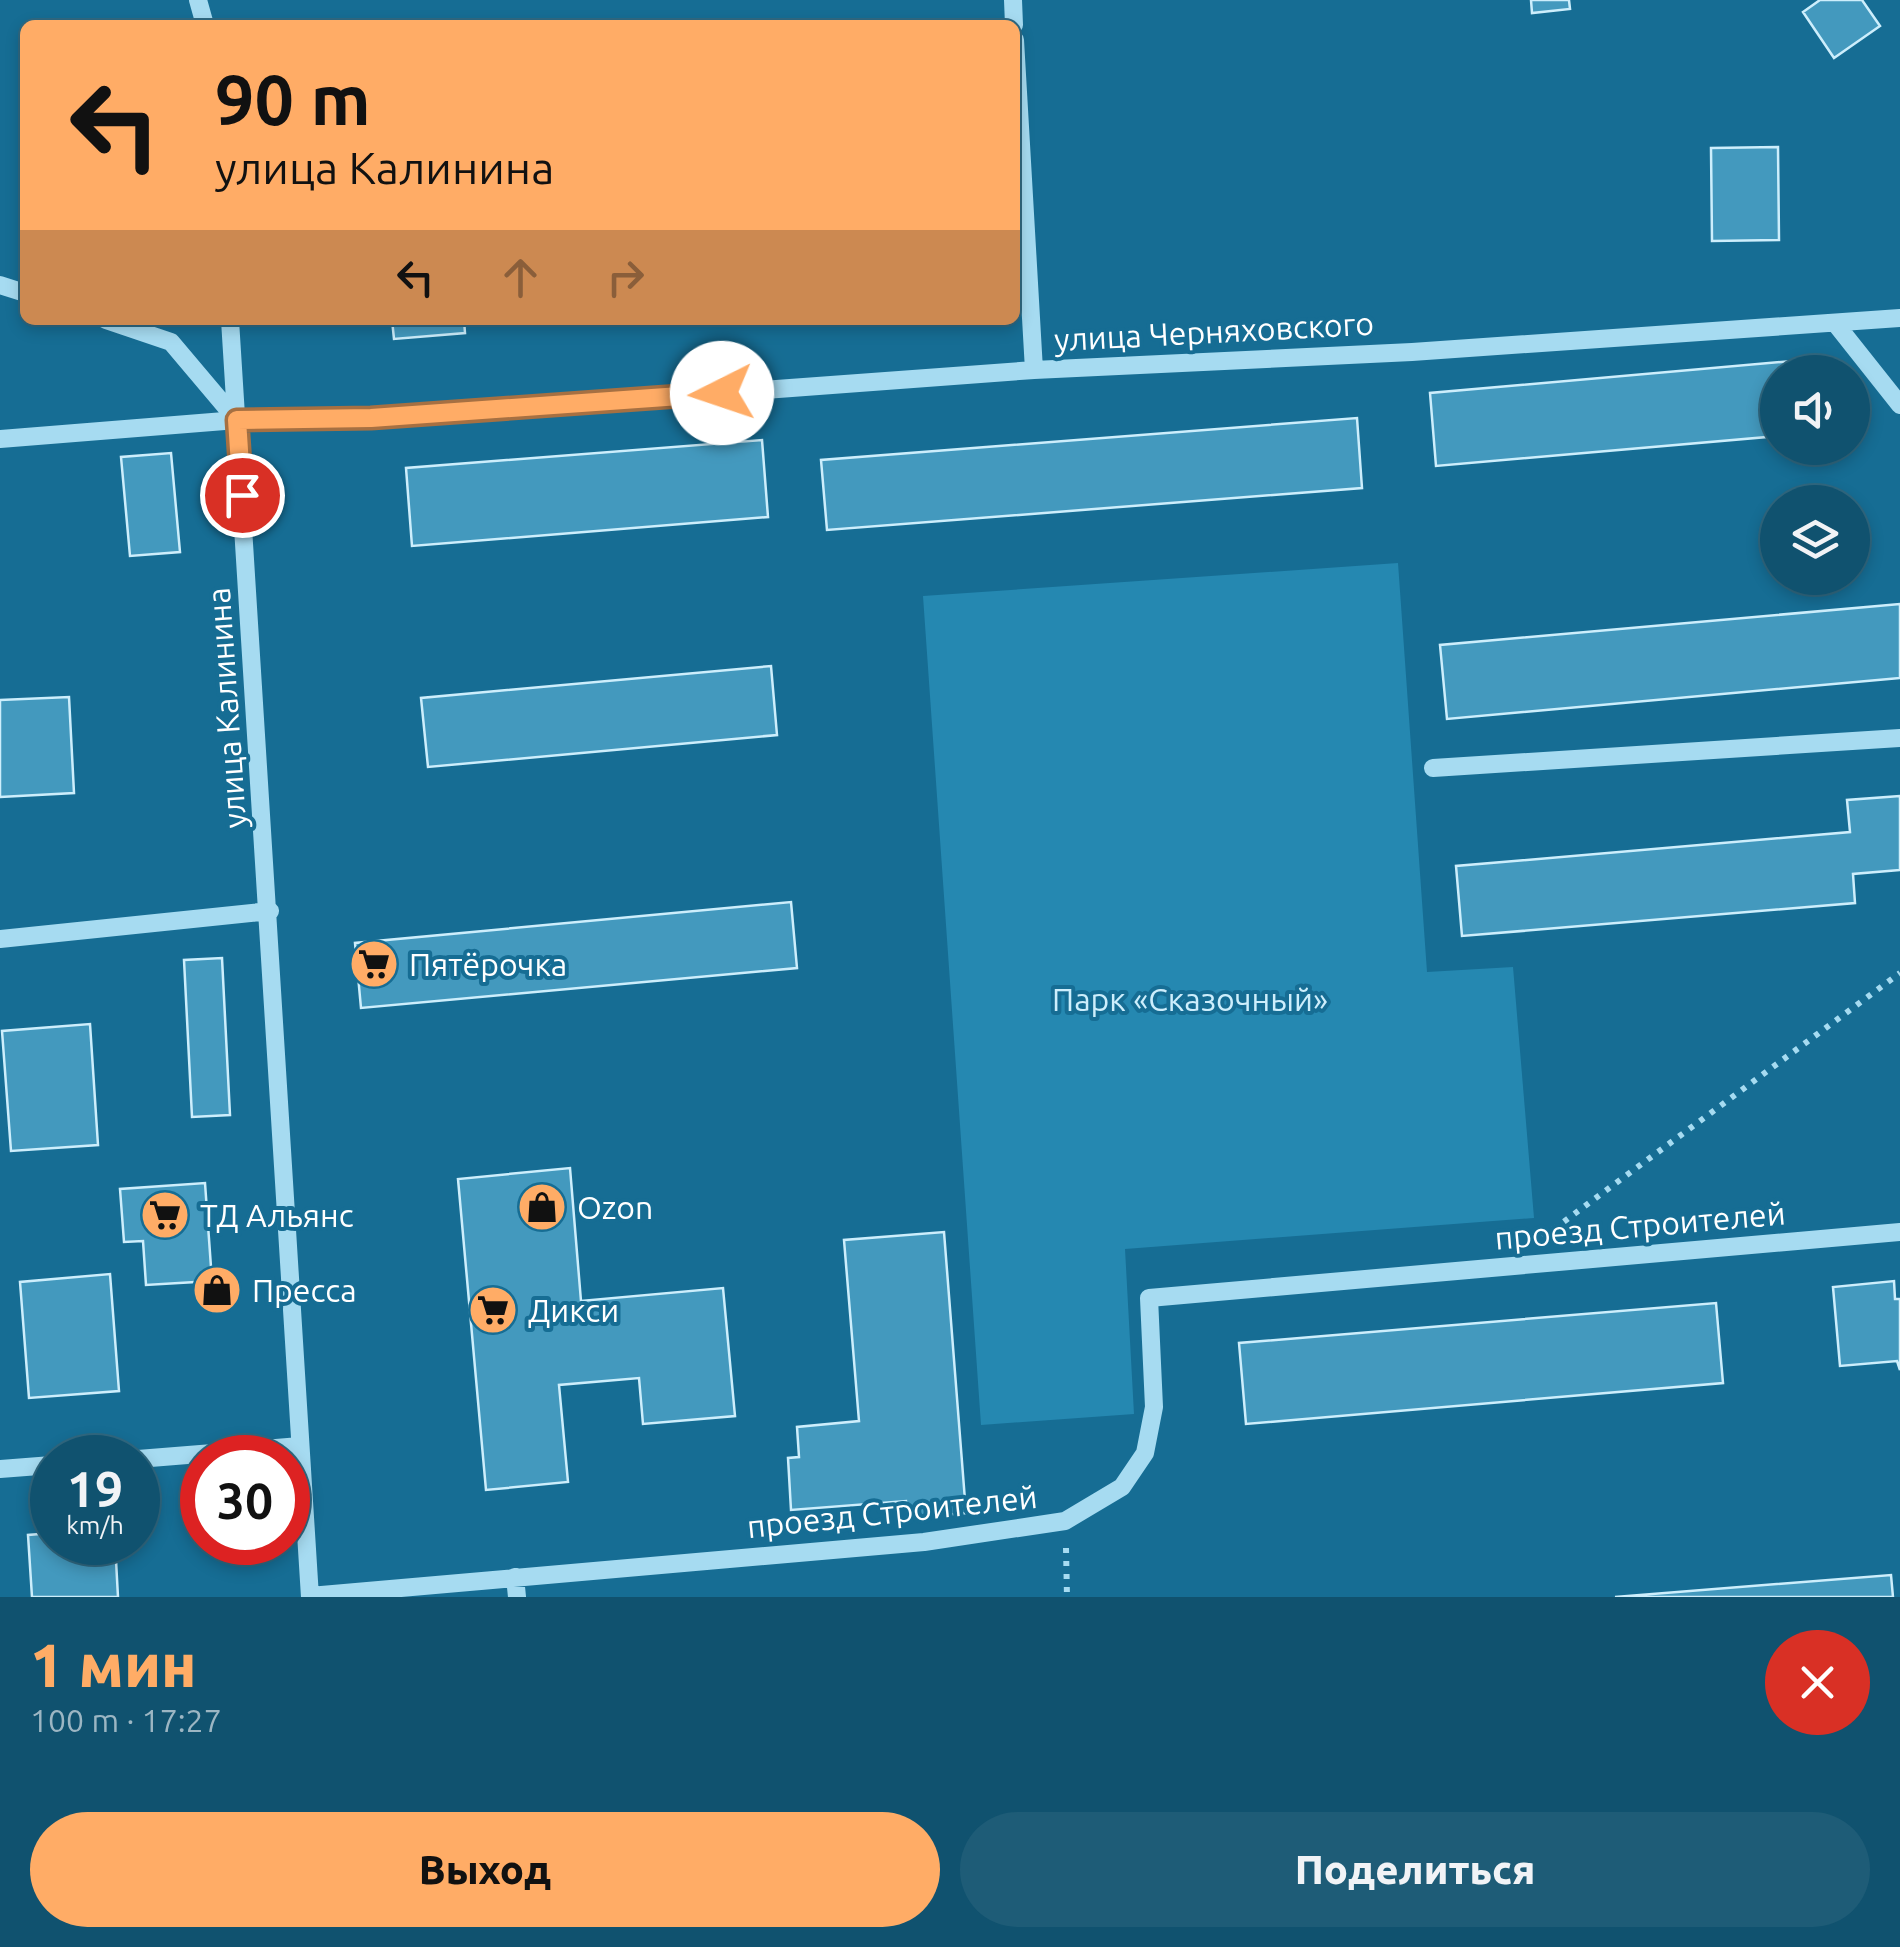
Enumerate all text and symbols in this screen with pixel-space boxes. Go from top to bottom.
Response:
icon: left [50,60,180,190]
text: 90 m [215,60,371,138]
text: улица Калинина [215,142,554,193]
icon: left [388,250,443,305]
icon: ahead [493,250,548,305]
icon: right [598,250,653,305]
street label: улица Черняховского [1053,305,1375,357]
position arrow [670,341,774,445]
map controls [1760,355,1870,595]
button: sound [1760,355,1870,465]
pin [200,453,285,538]
icon: arrive [215,468,270,523]
button: layers [1760,485,1870,595]
street label: улица Калинина [200,586,252,830]
supermarket icon: Пятёрочка [348,938,400,990]
place label: Пятёрочка [409,946,567,982]
park label: Парк «Сказочный» [1052,981,1328,1017]
shop icon: Ozon [516,1181,568,1233]
supermarket icon: ТД Альянс [139,1189,191,1241]
place label: Ozon [577,1189,653,1225]
street label: проезд Строителей [1493,1194,1787,1256]
place label: ТД Альянс [200,1197,354,1233]
shop icon: Пресса [191,1264,243,1316]
place label: Пресса [252,1272,357,1308]
supermarket icon: Дикси [467,1284,519,1336]
place label: Дикси [528,1292,619,1328]
speed limit sign: 30 [180,1435,310,1565]
text: 19 [67,1460,123,1516]
street label: проезд Строителей [745,1478,1039,1544]
text: km/h [66,1511,124,1539]
button: close [1765,1630,1870,1735]
text: 1 мин [30,1631,197,1698]
text: 100 m · 17:27 [30,1702,222,1738]
button: Выход [30,1812,940,1927]
button: Поделиться [960,1812,1870,1927]

